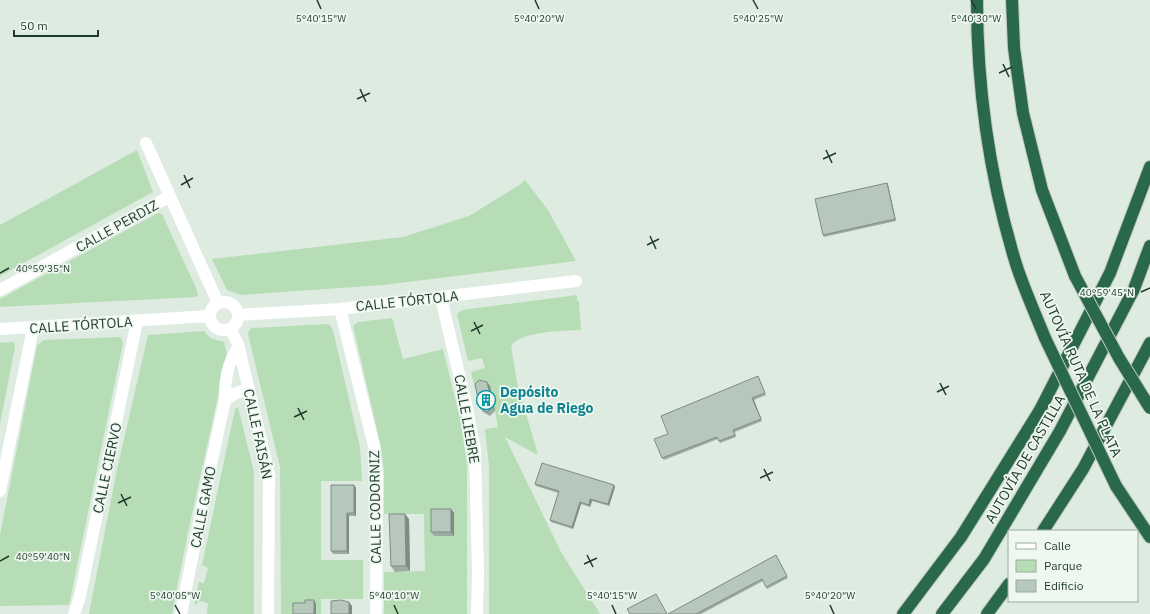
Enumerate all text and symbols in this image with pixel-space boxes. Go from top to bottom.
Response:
scale bar [14,12,98,38]
text: 5°40'15"W [296,12,346,25]
text: 5°40'20"W [514,12,564,25]
text: 5°40'25"W [733,12,783,25]
text: 5°40'30"W [951,12,1001,25]
text: 50 m [20,18,48,33]
street label: CALLE PERDIZ [72,196,162,256]
text: 40°59'35"N [16,262,70,275]
street label: CALLE TÓRTOLA [355,286,459,315]
text: 40°59'45"N [1080,286,1134,299]
street label: AUTOVÍA RUTA DE LA PLATA [1036,288,1127,460]
street label: CALLE TÓRTOLA [29,311,133,338]
street label: CALLE LIEBRE [450,373,484,465]
place label: Depósito Agua de Riego [500,383,594,417]
street label: CALLE FAISÁN [240,387,277,481]
building icon: Depósito Agua de Riego [475,389,497,411]
street label: AUTOVÍA DE CASTILLA [980,391,1069,526]
street label: CALLE CIERVO [89,421,125,515]
street label: CALLE CODORNIZ [365,450,385,564]
street label: CALLE GAMO [186,464,220,550]
legend [1008,530,1138,602]
text: Calle [1044,538,1071,553]
text: 40°59'40"N [16,550,70,563]
text: Parque [1044,558,1083,573]
text: Edificio [1044,578,1084,593]
text: 5°40'05"W [150,589,200,602]
text: 5°40'10"W [369,589,419,602]
text: 5°40'15"W [587,589,637,602]
text: 5°40'20"W [805,589,855,602]

